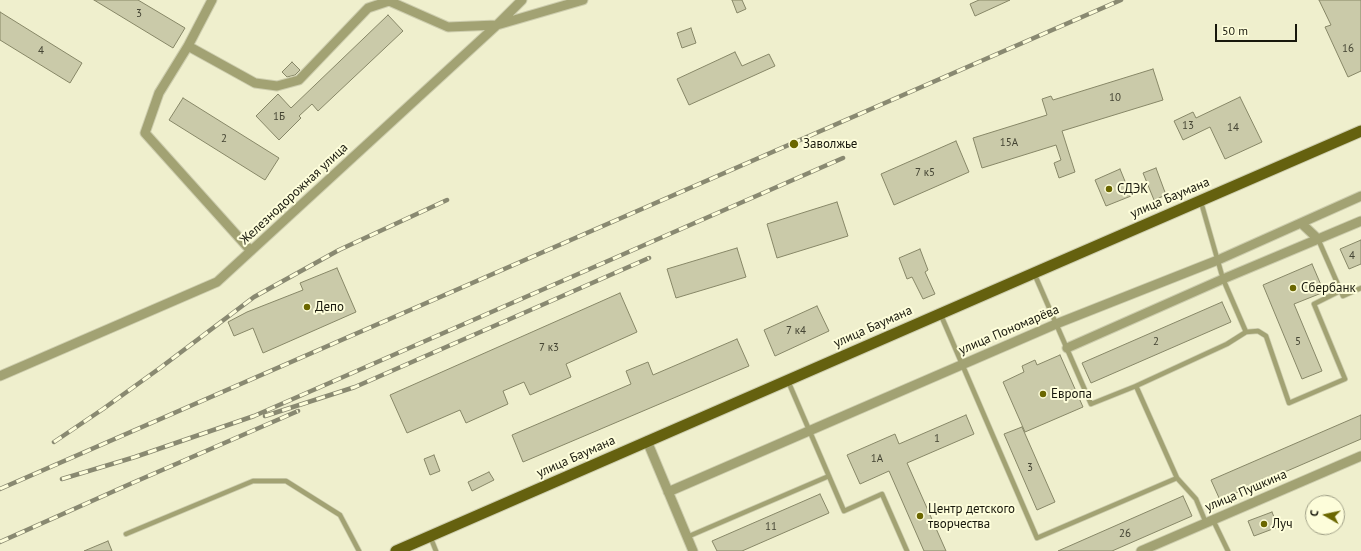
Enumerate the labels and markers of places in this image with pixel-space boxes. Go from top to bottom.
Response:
place label: Заволжье [803,136,857,152]
marker: Заволжье [788,138,800,150]
place label: СДЭК [1117,181,1148,197]
marker: СДЭК [1104,184,1114,194]
place label: Сбербанк [1301,280,1356,296]
marker: Сбербанк [1288,283,1298,293]
place label: Депо [315,299,344,315]
marker: Депо [302,302,312,312]
place label: Европа [1051,386,1092,402]
marker: Европа [1038,389,1048,399]
place label: Центр детского творчества [928,501,1015,532]
marker: Центр детского творчества [915,511,925,521]
place label: Луч [1272,516,1293,532]
marker: Луч [1259,519,1269,529]

